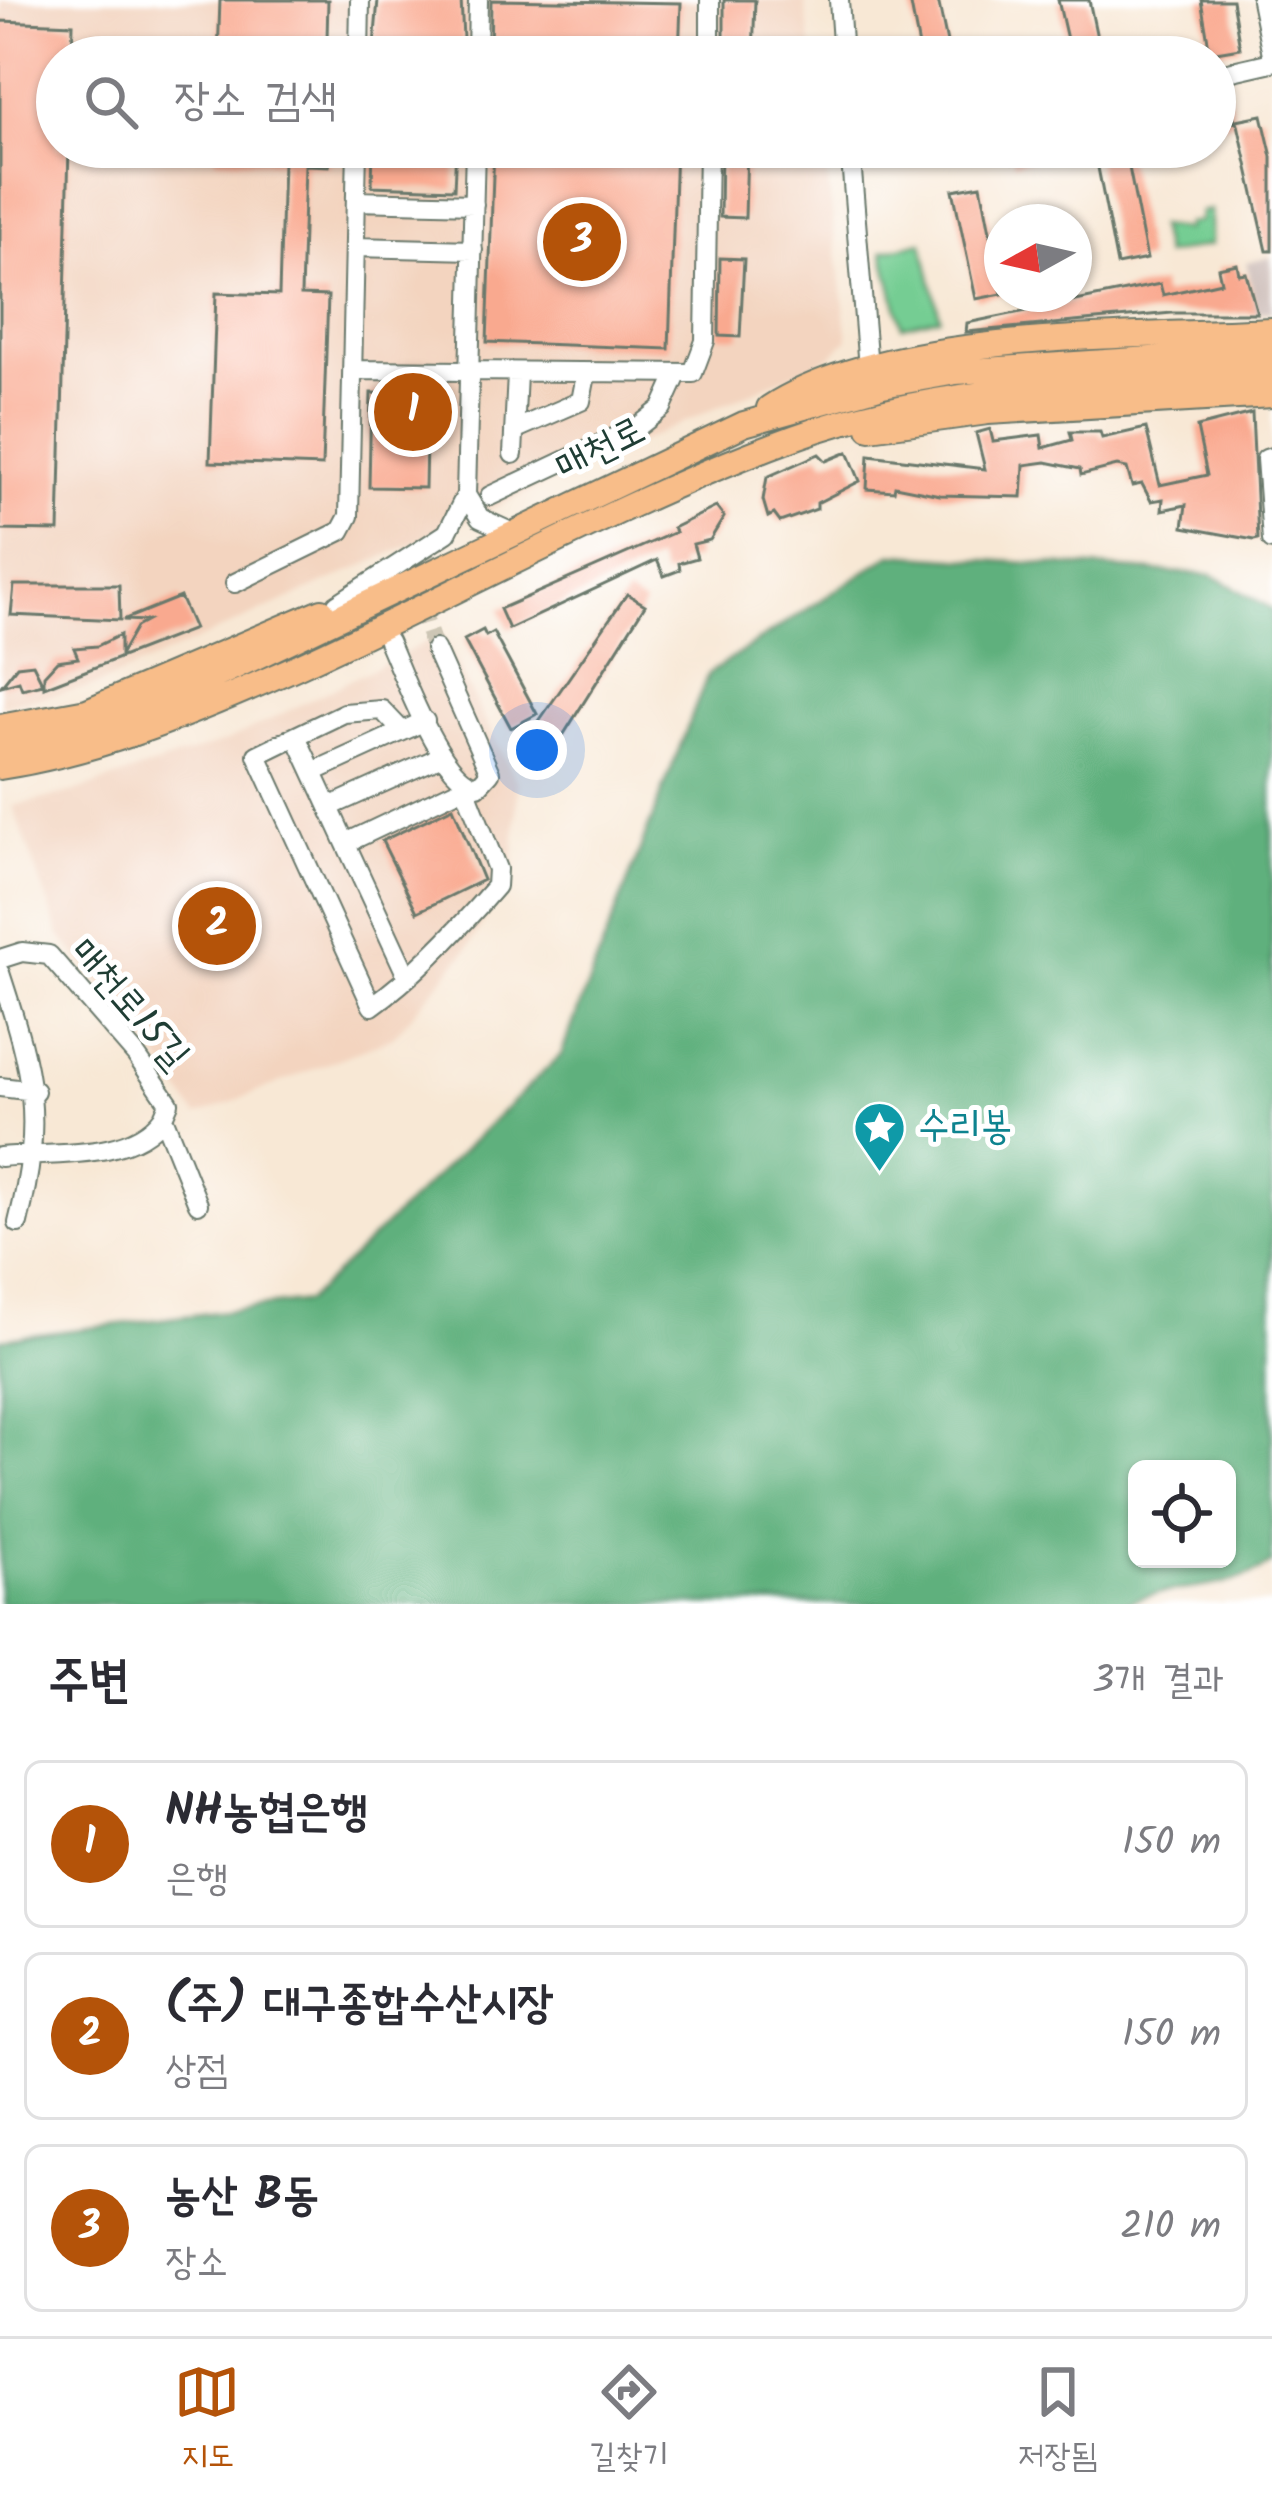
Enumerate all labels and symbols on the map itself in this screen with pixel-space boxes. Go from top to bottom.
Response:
pin: 3 [543,197,621,287]
north arrow [984,204,1092,312]
pin: 1 [374,367,452,457]
street label: 매천로 [545,401,657,499]
your location [507,720,567,780]
pin: 2 [178,881,256,971]
street label: 매천로15길 [53,925,203,1085]
place label: 수리봉 [918,1097,1012,1159]
place icon: 수리봉 [851,1100,907,1174]

